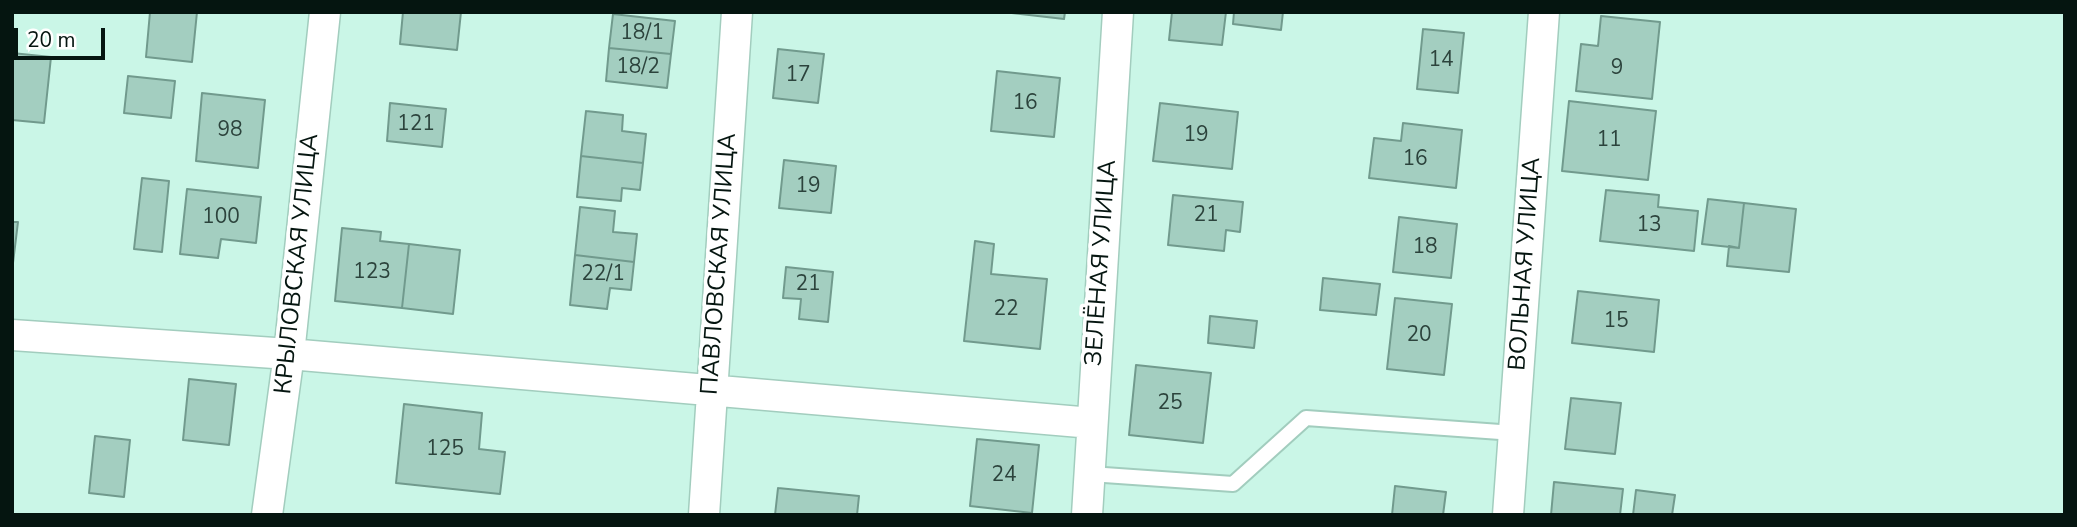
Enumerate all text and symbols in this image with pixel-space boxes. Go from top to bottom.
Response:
scale bar [18,14,108,58]
house number: 18/1 [620,21,664,47]
text: 20 m [27,26,76,54]
house number: 14 [1428,48,1454,74]
house number: 18/2 [616,55,660,81]
house number: 9 [1611,56,1623,82]
house number: 17 [785,63,811,89]
house number: 16 [1012,91,1038,117]
house number: 121 [397,112,435,138]
house number: 98 [217,118,243,144]
house number: 19 [1183,123,1209,149]
house number: 11 [1596,128,1622,154]
street label: КРЫЛОВСКАЯ УЛИЦА [270,132,326,396]
street label: ПАВЛОВСКАЯ УЛИЦА [696,132,744,396]
house number: 16 [1402,147,1428,173]
street label: ВОЛЬНАЯ УЛИЦА [1504,156,1548,372]
street label: ЗЕЛЁНАЯ УЛИЦА [1080,159,1124,367]
house number: 19 [795,174,821,200]
house number: 21 [1193,203,1219,229]
house number: 100 [202,205,240,231]
house number: 13 [1636,213,1662,239]
house number: 18 [1412,235,1438,261]
house number: 123 [353,260,391,286]
house number: 22/1 [581,262,625,288]
house number: 21 [795,272,821,298]
house number: 22 [993,297,1019,323]
house number: 15 [1603,309,1629,335]
house number: 20 [1406,323,1432,349]
house number: 25 [1157,391,1183,417]
house number: 125 [426,437,464,463]
house number: 24 [991,463,1017,489]

